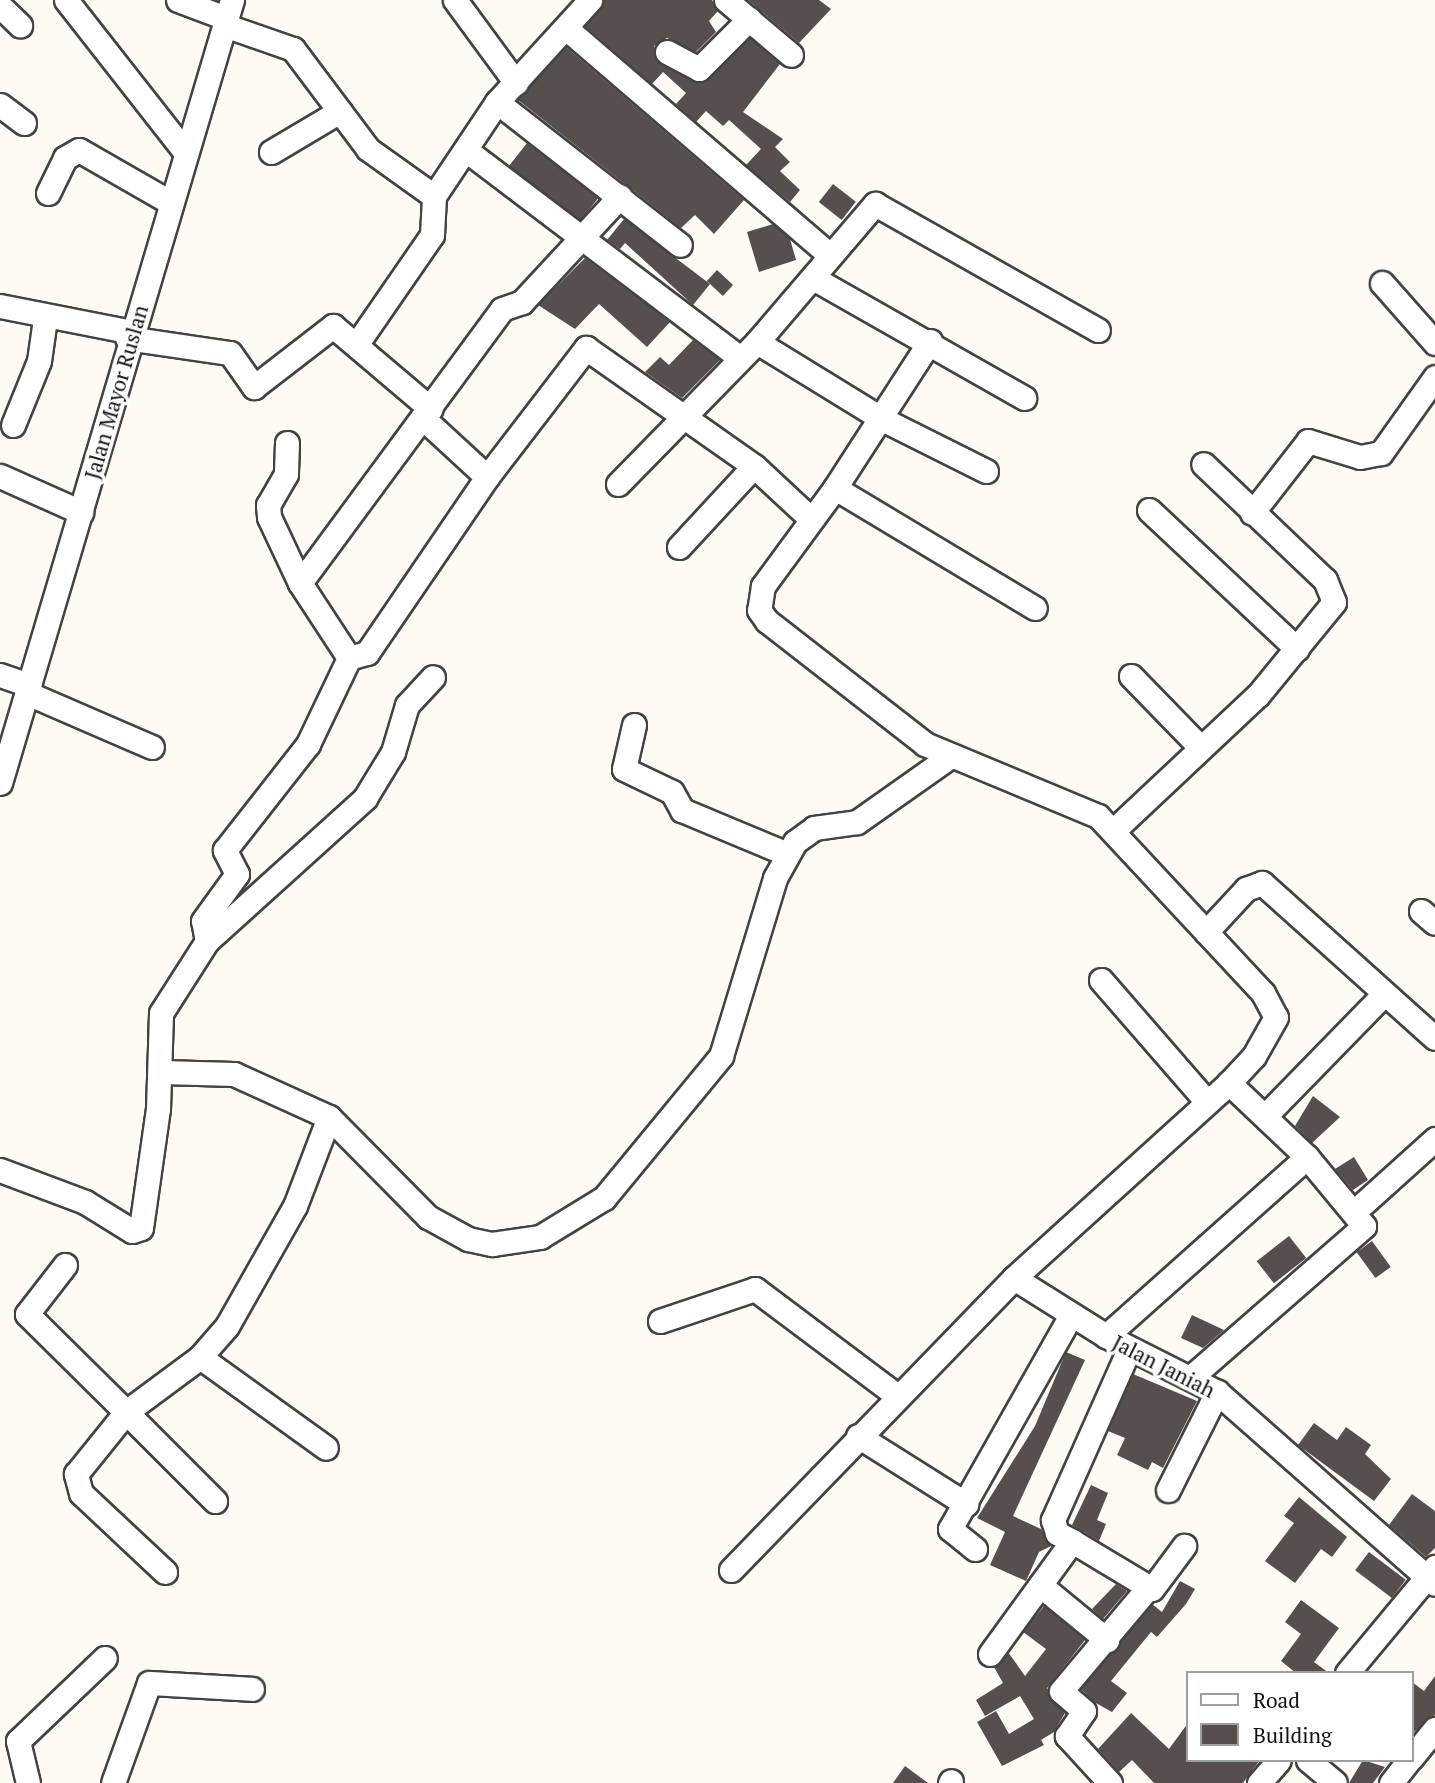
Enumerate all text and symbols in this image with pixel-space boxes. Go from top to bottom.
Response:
street label: Jalan Mayor Ruslan [79,302,153,482]
street label: Jalan Janiah [1108,1329,1220,1403]
legend [1186,1671,1414,1762]
text: Road [1253,1686,1300,1714]
text: Building [1253,1721,1332,1749]

